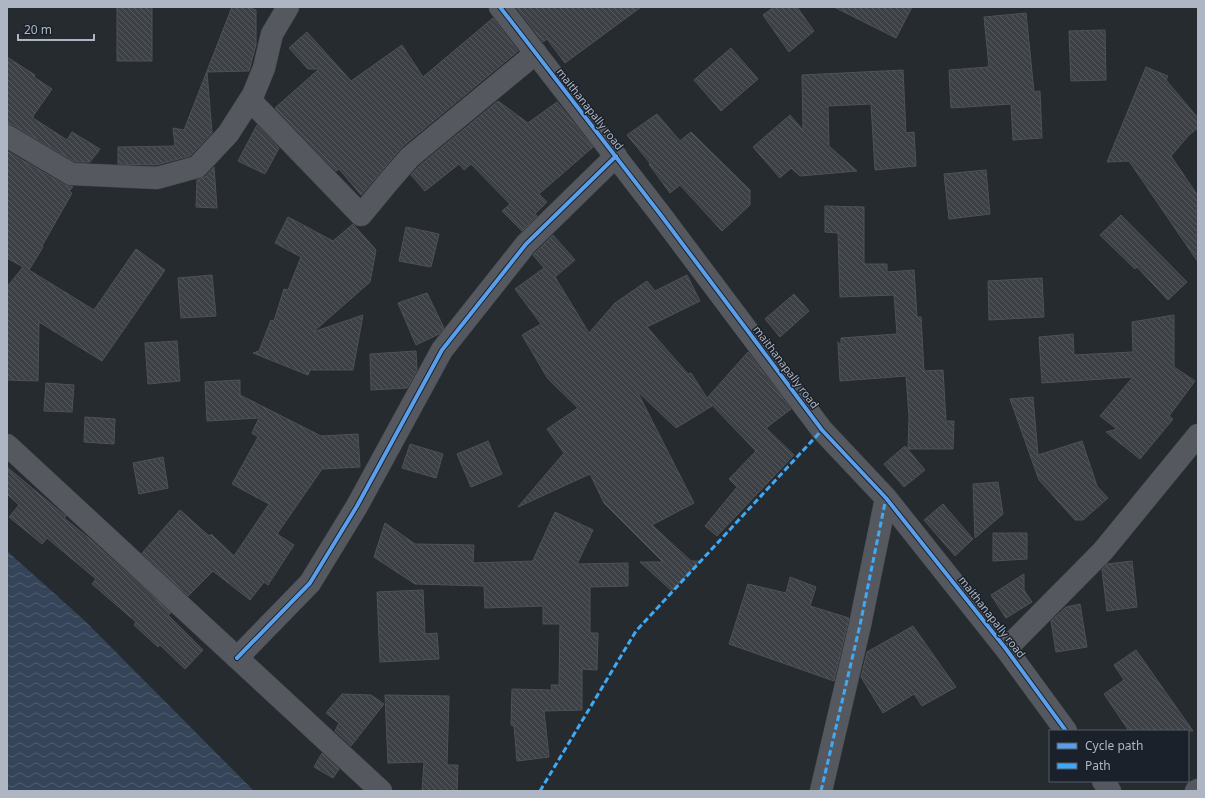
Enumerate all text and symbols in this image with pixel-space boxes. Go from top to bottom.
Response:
scale bar [18,16,94,42]
text: 20 m [24,21,52,38]
street label: maithanapally road [554,65,627,153]
street label: maithanapally road [750,322,823,411]
street label: maithanapally road [956,573,1029,661]
legend [1049,730,1189,782]
text: Cycle path [1085,737,1143,754]
text: Path [1085,757,1111,774]

